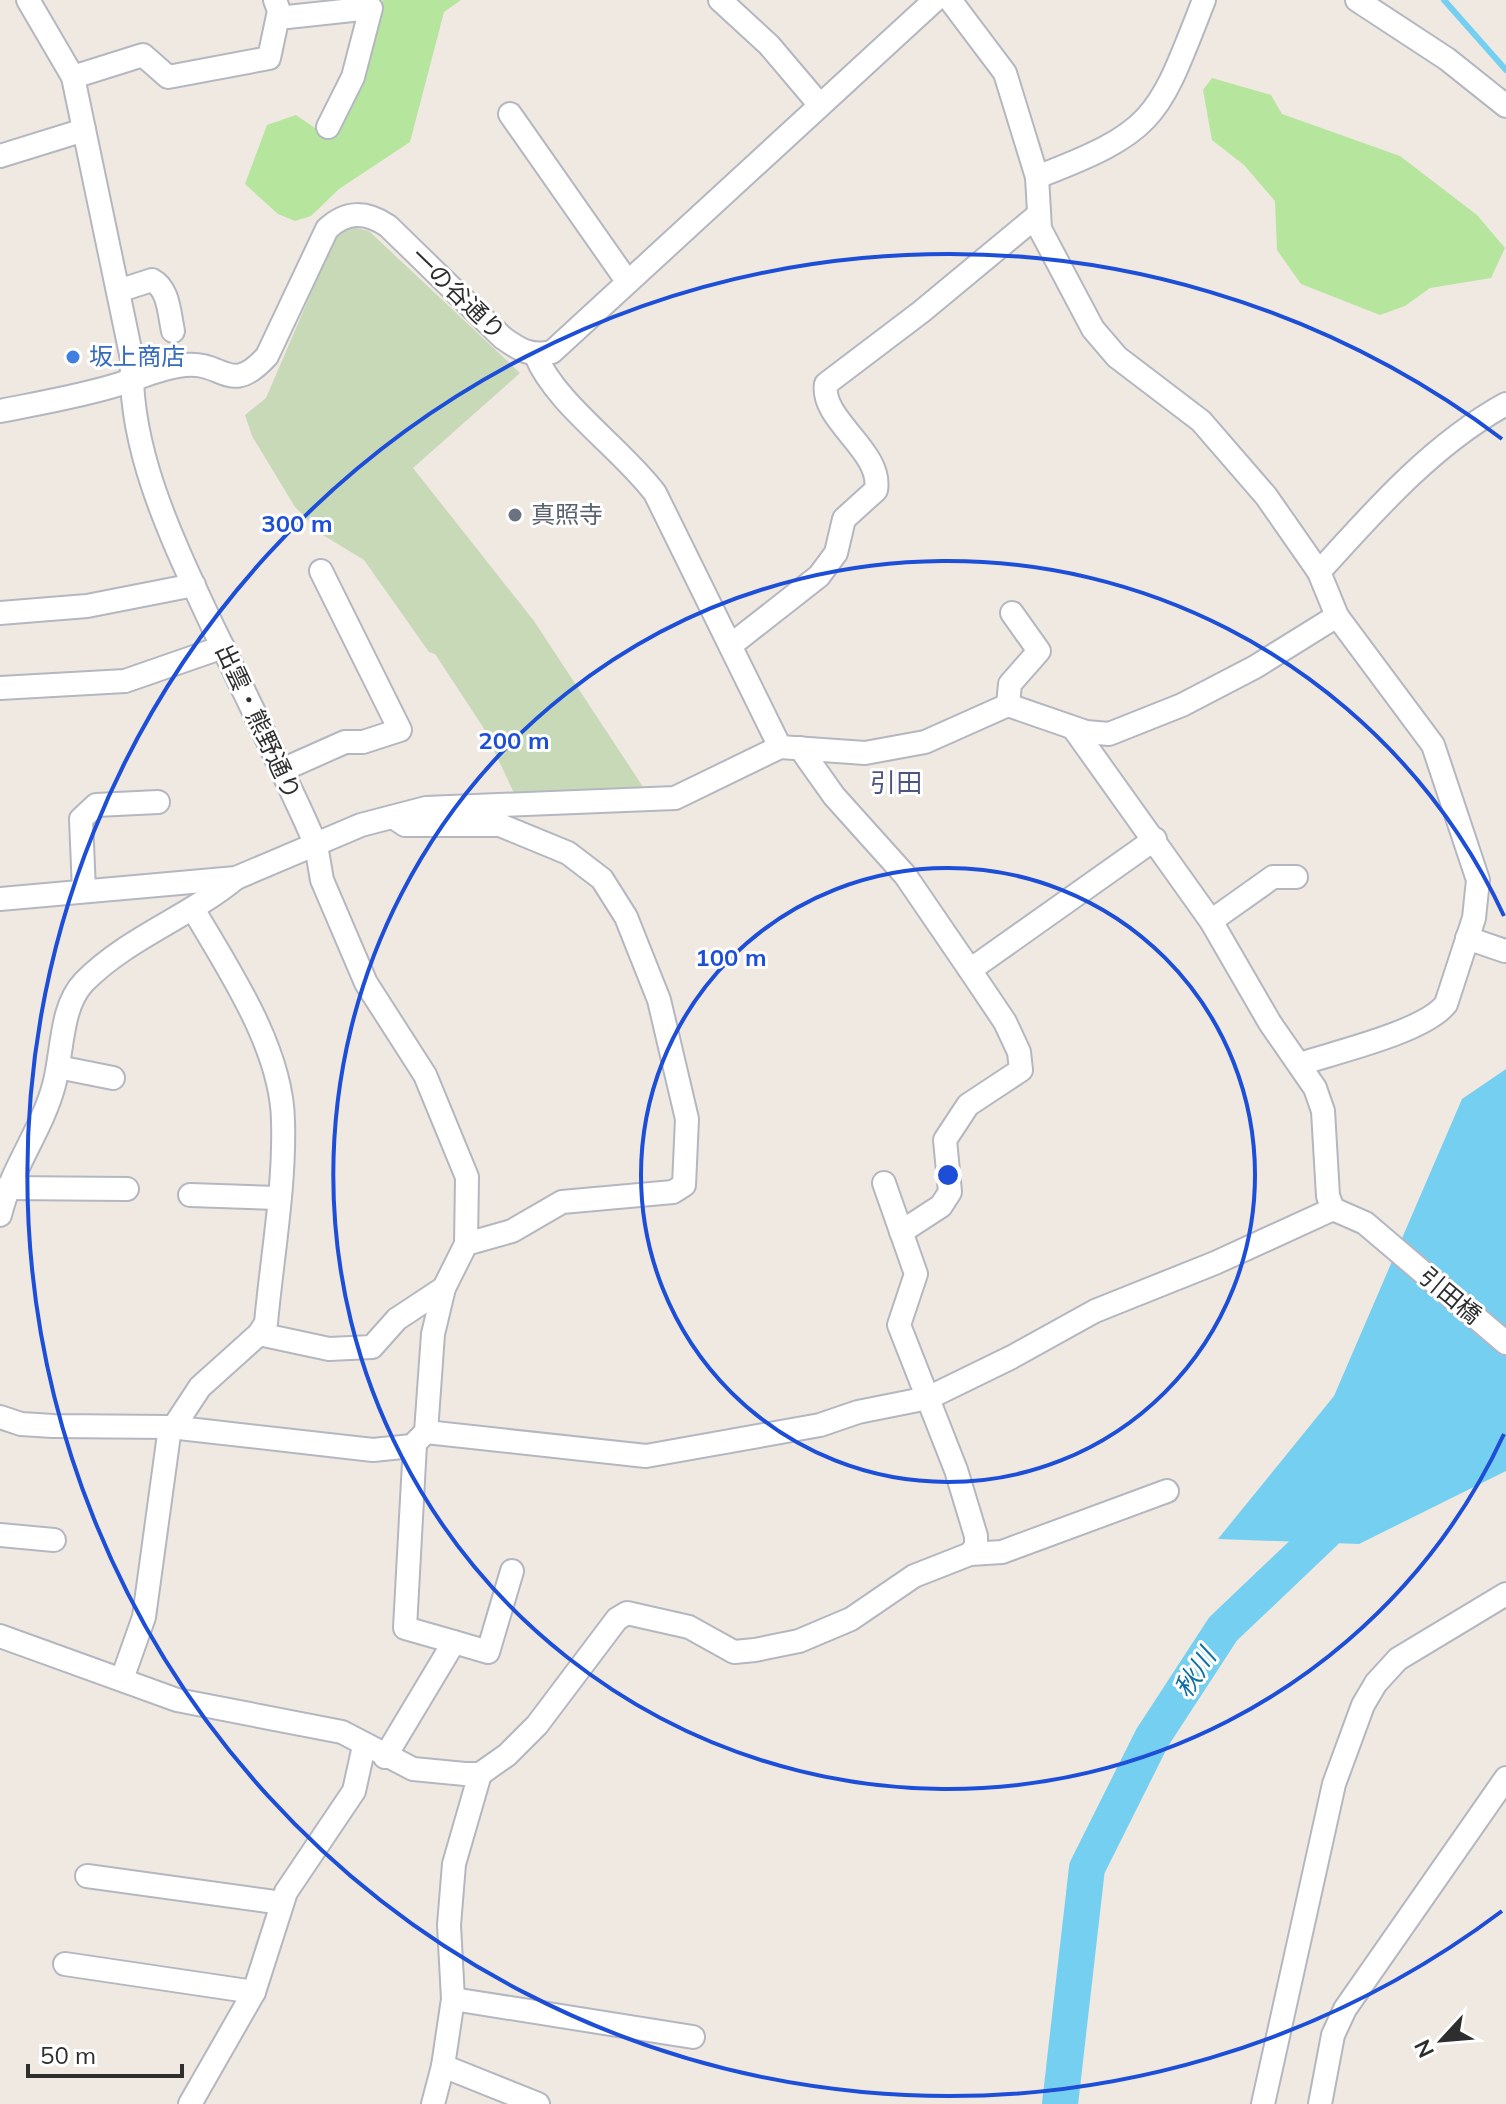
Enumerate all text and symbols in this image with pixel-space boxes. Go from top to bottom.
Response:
street label: 一の谷通り [405,241,512,346]
place label: 坂上商店 [89,341,185,371]
marker: 坂上商店 [64,348,82,366]
place label: 真照寺 [531,499,603,529]
marker: 真照寺 [506,506,524,524]
text: 300 m [261,508,333,538]
street label: 出雲・熊野通り [210,639,308,804]
text: 200 m [478,725,550,755]
district label: 引田 [870,766,922,799]
text: 100 m [695,942,767,972]
centre of rings [934,1161,962,1189]
street label: 引田橋 [1413,1261,1488,1330]
water label: 秋川 [1167,1639,1224,1704]
north arrow [1402,2000,1482,2080]
scale bar [28,2028,182,2078]
text: N [1408,2035,1440,2062]
text: 50 m [40,2040,96,2070]

